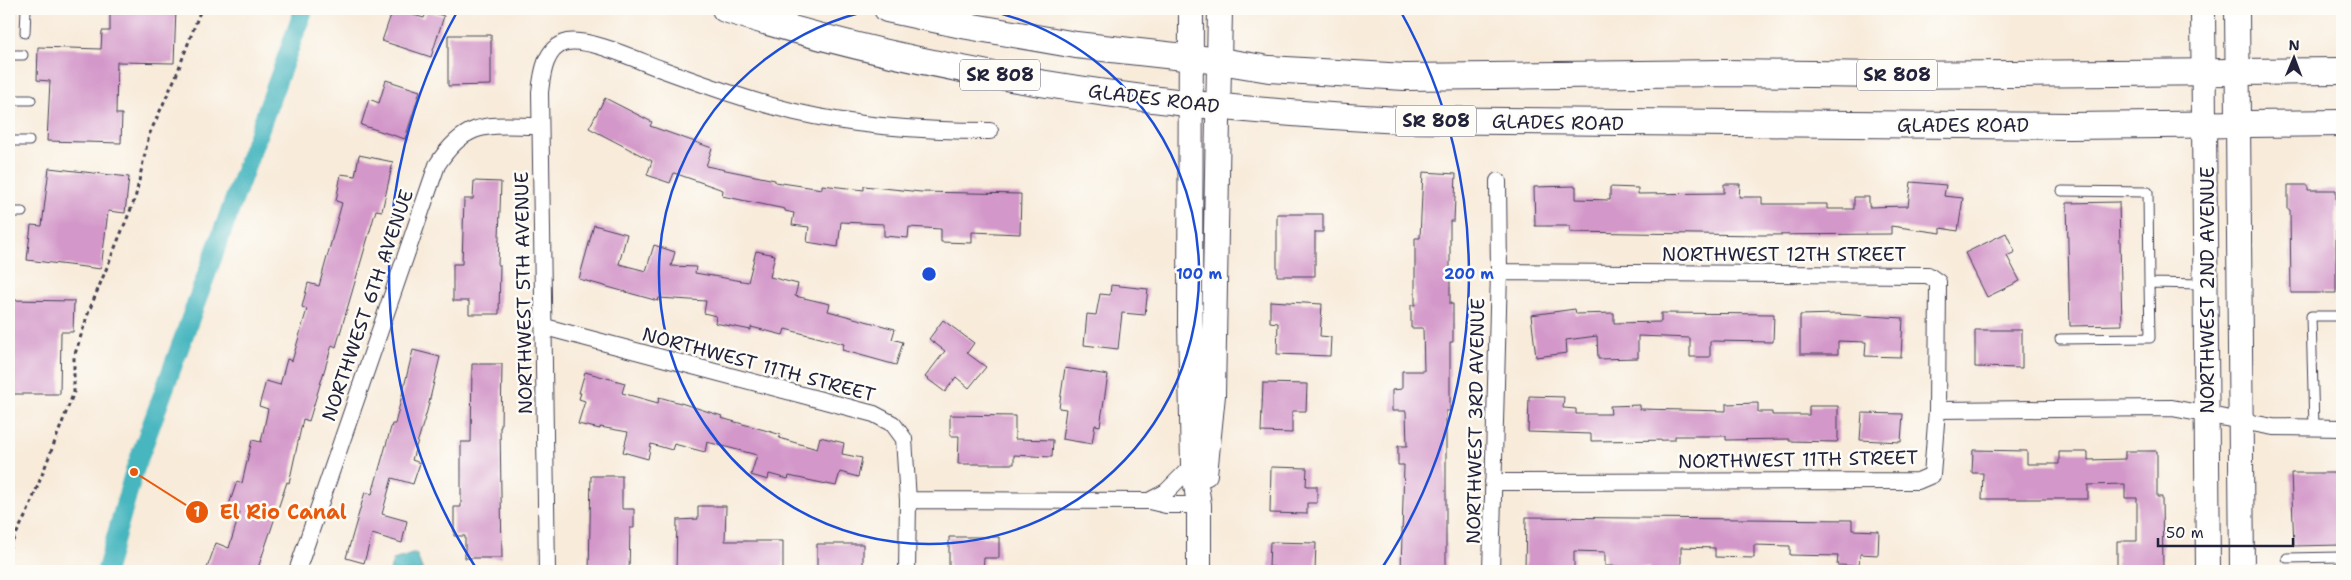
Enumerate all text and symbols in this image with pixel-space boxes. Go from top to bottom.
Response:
north arrow [2268,32,2318,82]
text: N [2289,36,2300,54]
road number: SR 808 [960,60,1040,90]
road number: SR 808 [1857,60,1937,90]
street label: GLADES ROAD [1087,78,1221,119]
road number: SR 808 [1396,105,1476,136]
street label: GLADES ROAD [1492,109,1624,136]
street label: GLADES ROAD [1897,113,2029,138]
street label: NORTHWEST 2ND AVENUE [2195,166,2220,414]
street label: NORTHWEST 5TH AVENUE [509,171,538,415]
street label: NORTHWEST 6TH AVENUE [316,186,419,424]
street label: NORTHWEST 12TH STREET [1662,242,1906,267]
text: 100 m [1176,264,1222,284]
text: 200 m [1444,264,1494,284]
centre of rings [920,265,938,283]
street label: NORTHWEST 3RD AVENUE [1461,298,1490,544]
street label: NORTHWEST 11TH STREET [640,321,878,408]
street label: NORTHWEST 11TH STREET [1678,445,1919,474]
callout: El Rio Canal [184,494,356,529]
text: El Rio Canal [219,499,347,525]
text: 1 [194,502,201,522]
scale bar [2158,515,2294,547]
text: 50 m [2166,523,2204,543]

